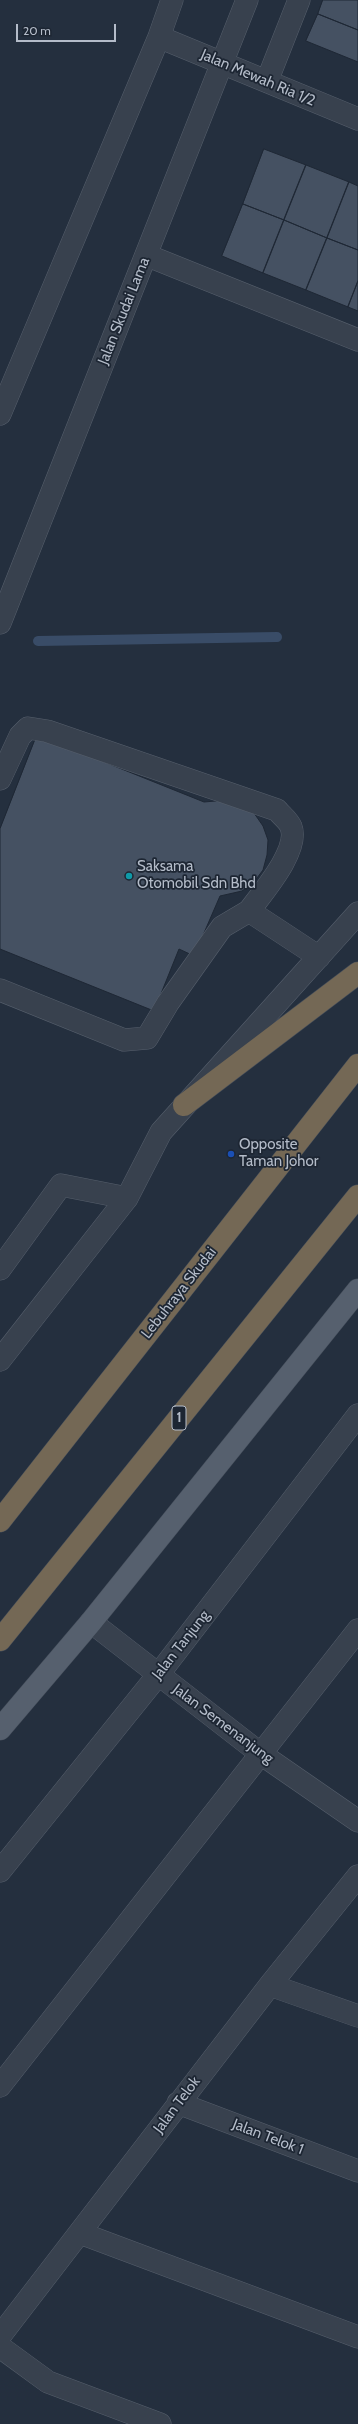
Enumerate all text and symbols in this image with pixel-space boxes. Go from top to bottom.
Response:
scale bar [18,16,118,42]
text: 20 m [23,23,51,38]
street label: Jalan Mewah Ria 1/2 [198,46,318,110]
street label: Jalan Skudai Lama [94,255,154,367]
place label: Saksama Otomobil Sdn Bhd [137,858,256,893]
marker: Saksama Otomobil Sdn Bhd [124,871,134,881]
place label: Opposite Taman Johor [239,1136,318,1171]
marker: Opposite Taman Johor [226,1149,236,1159]
street label: Lebuhraya Skudai [138,1244,220,1342]
road number: 1 [172,1406,186,1430]
street label: Jalan Tanjung [148,1607,214,1683]
street label: Jalan Semenanjung [169,1680,277,1768]
street label: Jalan Telok [150,2073,204,2137]
street label: Jalan Telok 1 [230,2115,306,2159]

